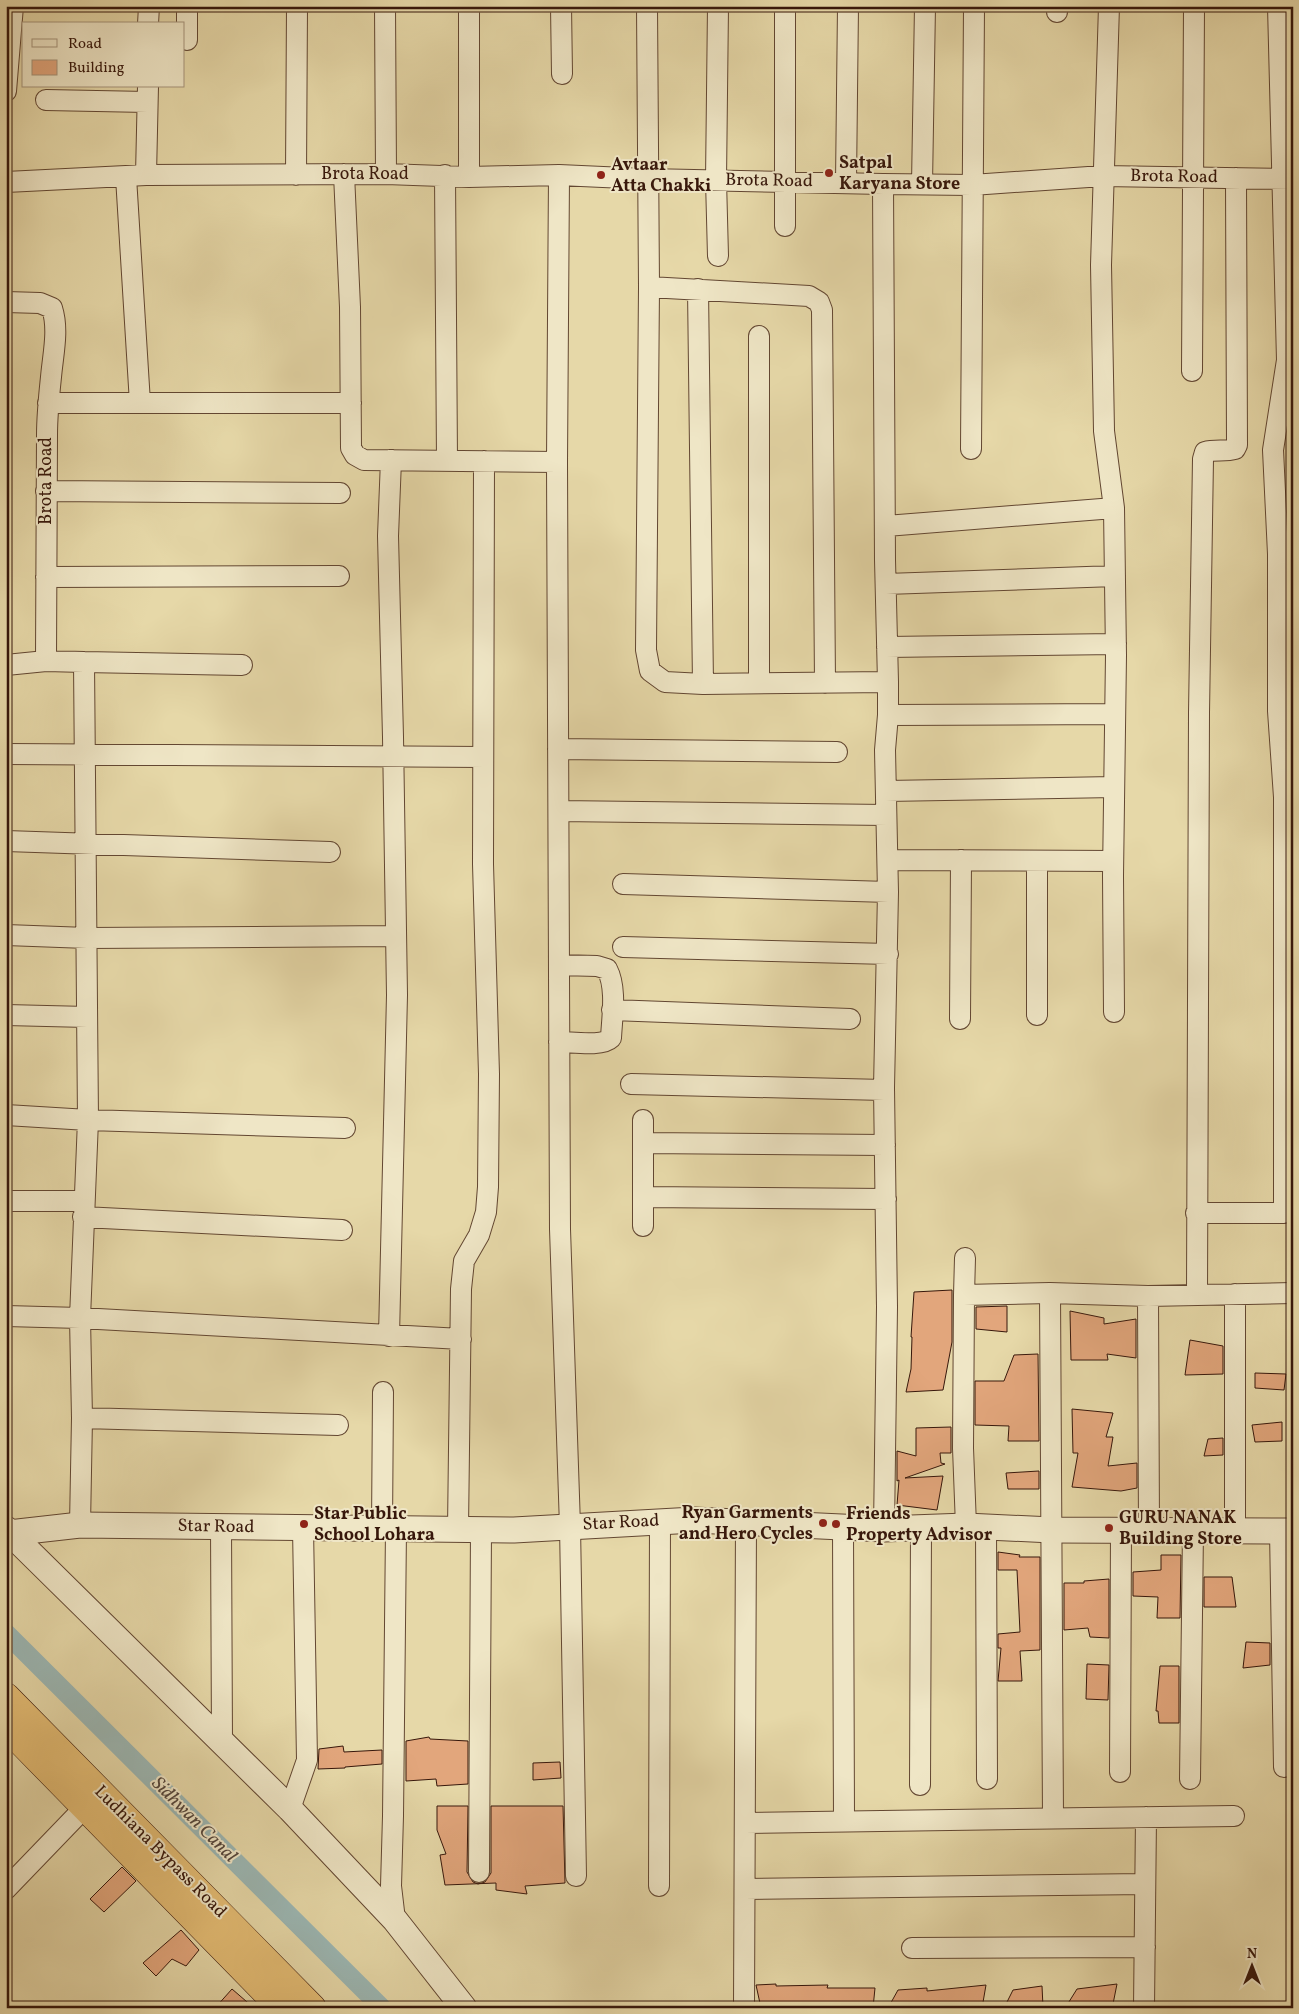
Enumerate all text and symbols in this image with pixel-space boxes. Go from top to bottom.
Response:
legend [22,22,185,88]
text: Road [68,34,102,55]
text: Building [68,58,125,79]
place label: Satpal Karyana Store [839,151,960,197]
place label: Avtaar Atta Chakki [611,153,711,199]
street label: Brota Road [321,162,409,187]
street label: Brota Road [1130,164,1218,190]
marker: Satpal Karyana Store [823,167,835,179]
street label: Brota Road [725,168,813,194]
marker: Avtaar Atta Chakki [595,169,607,181]
street label: Brota Road [34,437,59,525]
place label: Ryan Garments and Hero Cycles [679,1501,813,1547]
place label: Star Public School Lohara [314,1502,435,1548]
place label: Friends Property Advisor [846,1502,993,1548]
place label: GURU NANAK Building Store [1119,1506,1242,1552]
street label: Star Road [582,1509,660,1537]
street label: Star Road [177,1514,255,1540]
marker: Ryan Garments and Hero Cycles [817,1517,829,1529]
marker: Star Public School Lohara [298,1518,310,1530]
marker: Friends Property Advisor [830,1518,842,1530]
marker: GURU NANAK Building Store [1103,1522,1115,1534]
water label: Sidhwan Canal [145,1771,243,1869]
street label: Ludhiana Bypass Road [88,1780,232,1924]
north arrow [1226,1942,1276,1992]
text: N [1247,1945,1257,1964]

